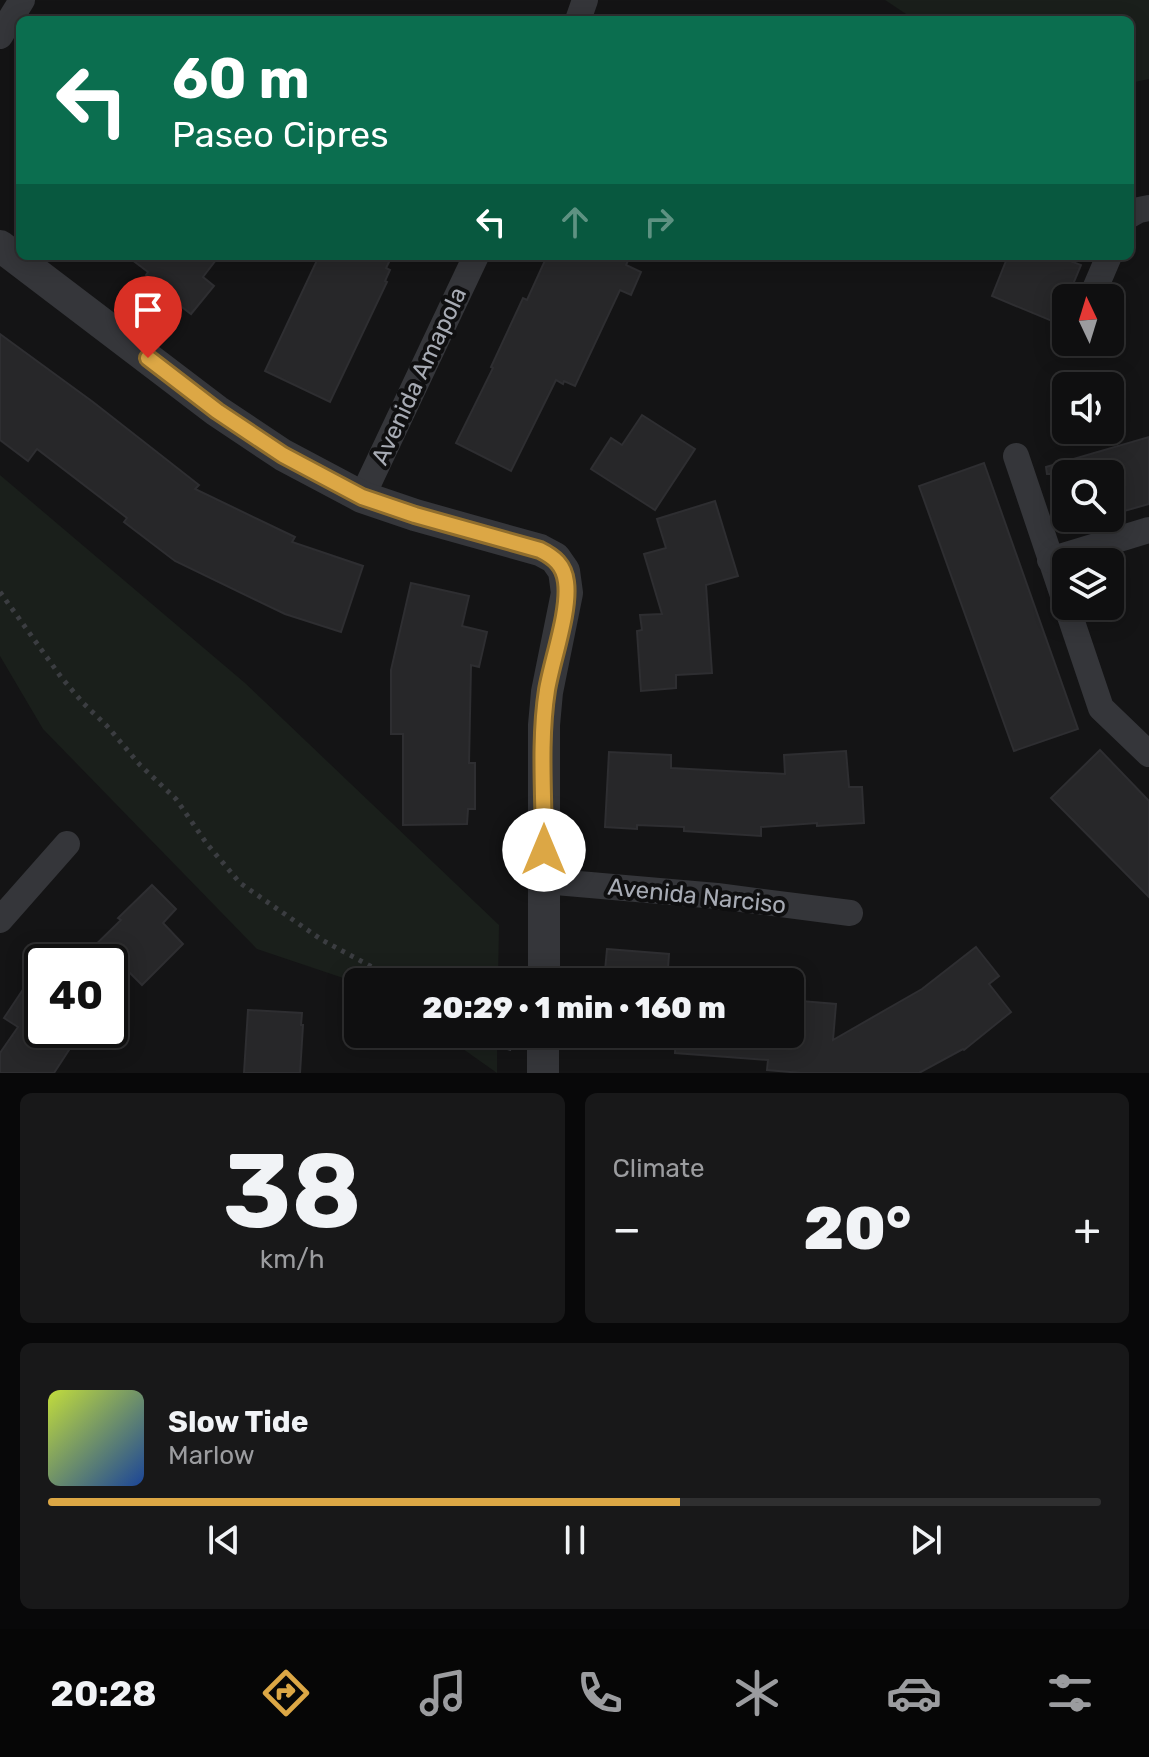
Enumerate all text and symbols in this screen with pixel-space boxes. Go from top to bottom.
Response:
text: 60 m [172,46,310,112]
icon: left [40,48,144,152]
text: Paseo Cipres [172,113,389,156]
icon: left [469,200,513,244]
icon: ahead [553,200,597,244]
icon: right [637,200,681,244]
pin [114,276,182,358]
street label: Avenida Amapola [366,283,472,469]
north arrow [1052,284,1124,356]
map controls [1052,284,1124,620]
icon: arrive [126,288,170,332]
button: sound [1052,372,1124,444]
button: search [1052,460,1124,532]
button: layers [1052,548,1124,620]
position arrow [502,808,586,892]
street label: Avenida Narciso [606,873,788,919]
speed limit sign: 40 [24,944,128,1048]
text: 20:29 · 1 min · 160 m [422,990,726,1026]
text: 38 [223,1130,362,1253]
text: Climate [613,1153,705,1184]
text: 20° [803,1193,911,1264]
text: − [613,1203,641,1255]
text: + [1074,1203,1101,1255]
text: km/h [260,1244,325,1275]
text: Slow Tide [168,1404,308,1440]
text: Marlow [168,1440,255,1471]
icon: previous [202,1518,246,1562]
icon: pause [553,1518,597,1562]
icon: next [904,1518,948,1562]
icon: directions [258,1665,314,1721]
icon: music [415,1665,471,1721]
icon: phone [572,1665,628,1721]
icon: climate [729,1665,785,1721]
icon: car [886,1665,942,1721]
icon: filters [1042,1665,1098,1721]
text: 20:28 [50,1672,157,1715]

